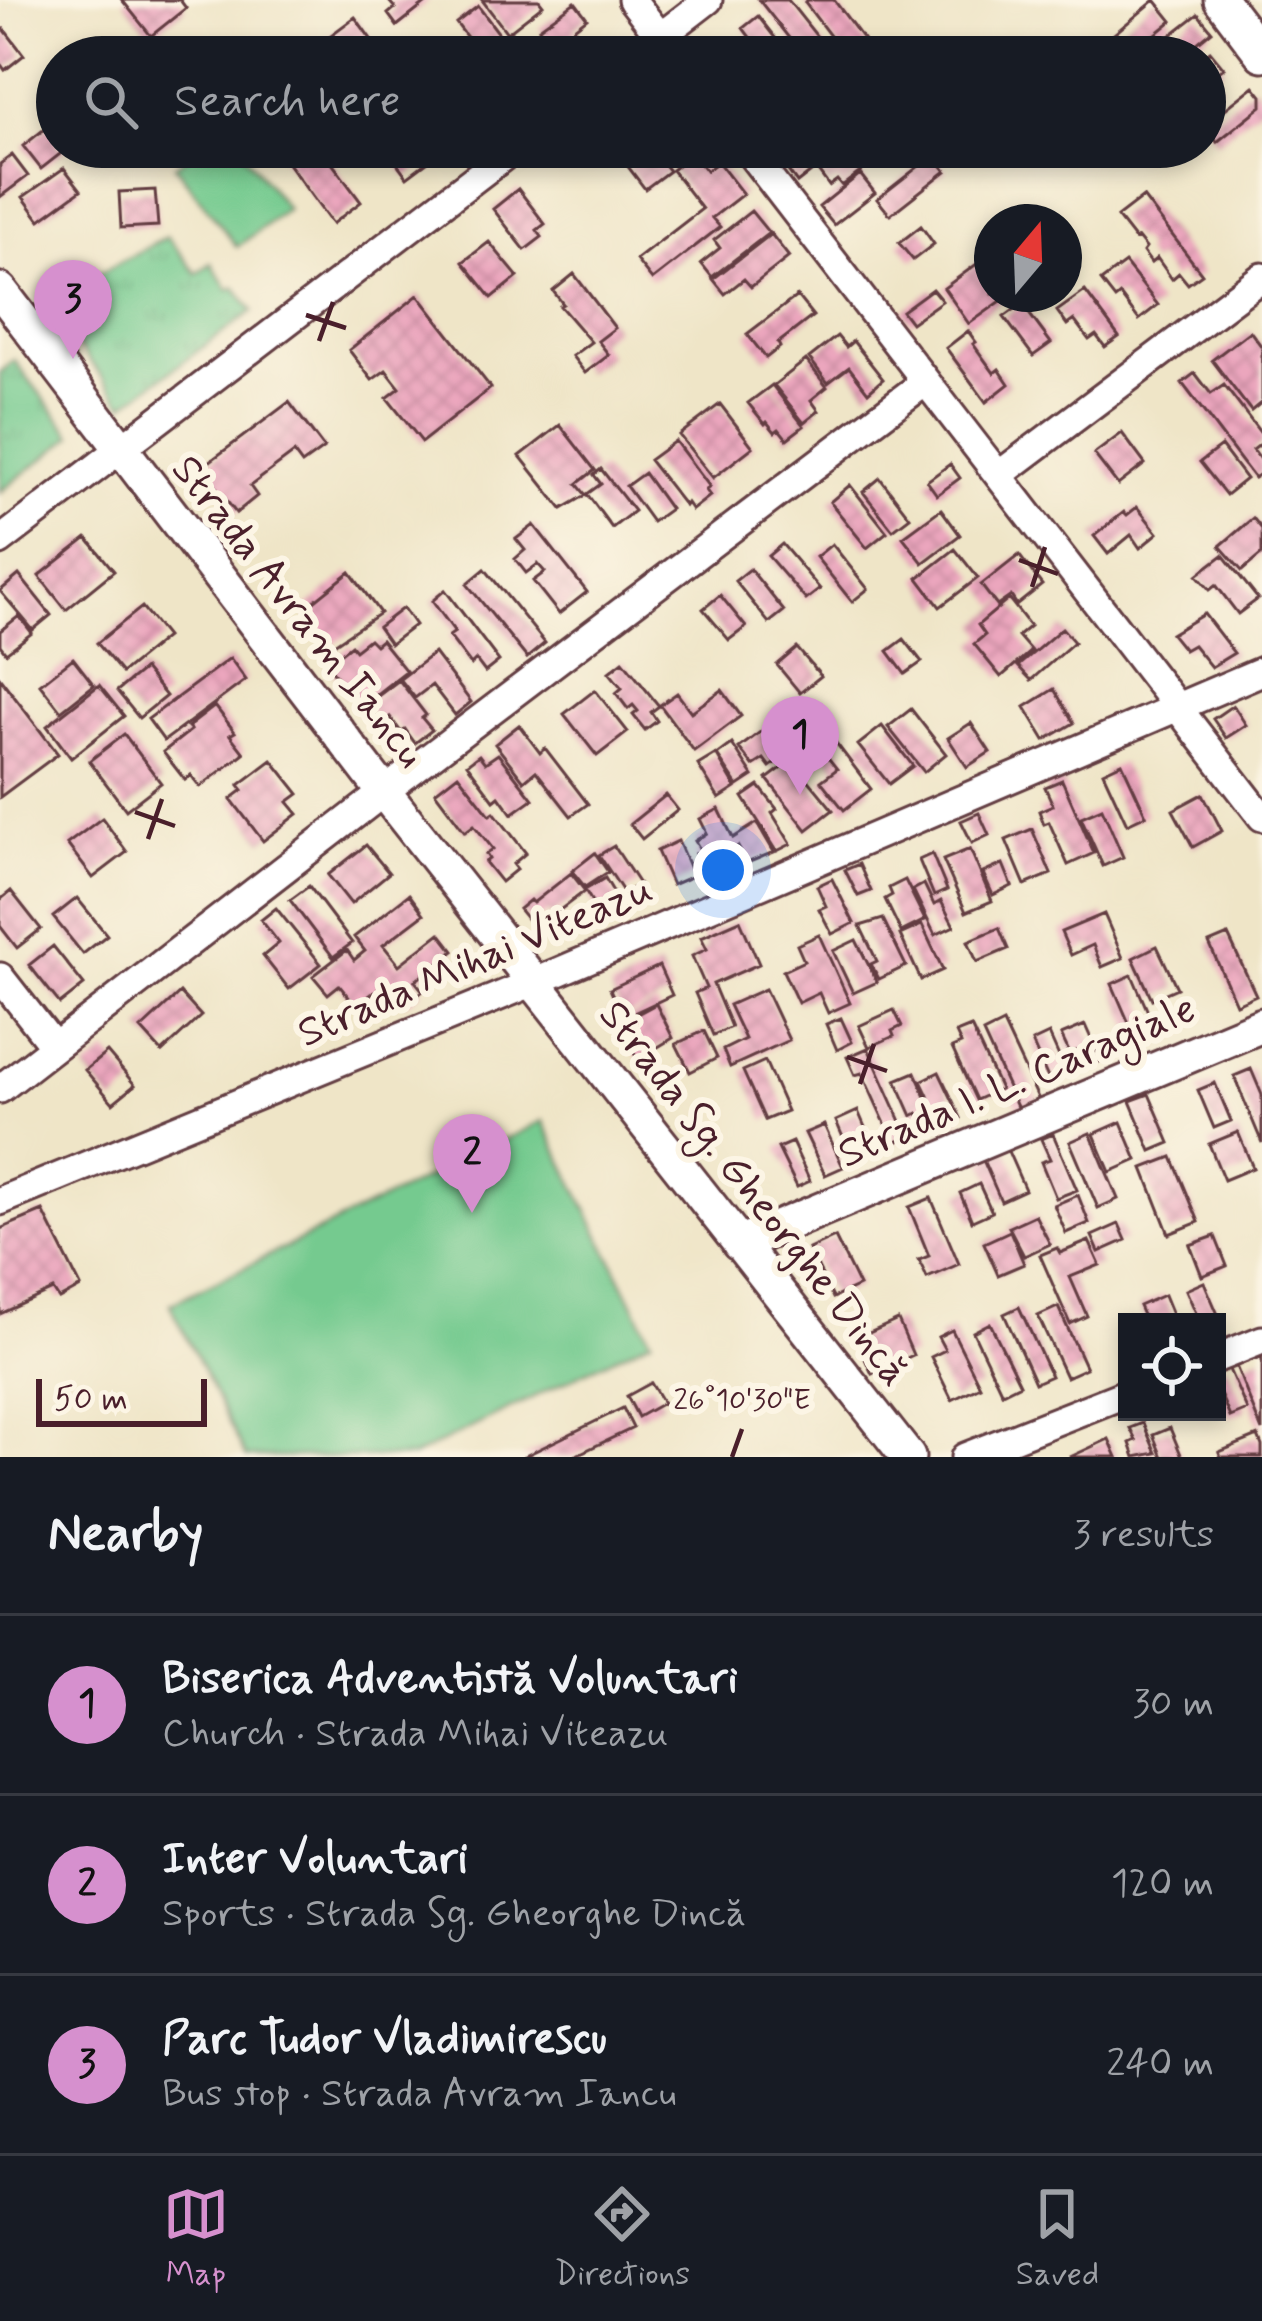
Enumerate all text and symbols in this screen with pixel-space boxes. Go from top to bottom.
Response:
search box [36,36,1226,168]
icon: search [78,69,144,135]
text: Search here [174,73,401,132]
north arrow [974,204,1082,312]
pin: 3 [34,260,112,359]
street label: Strada Avram Iancu [158,444,437,780]
pin: 1 [761,696,839,795]
your location [693,840,753,900]
street label: Strada Mihai Viteazu [290,863,661,1062]
street label: Strada I. L. Caragiale [830,982,1206,1185]
street label: Strada Sg. Gheorghe Dincă [583,990,921,1400]
pin: 2 [433,1114,511,1213]
map controls [1118,1313,1226,1421]
button: locate [1118,1313,1226,1421]
scale bar [36,1373,207,1426]
text: 50 m [54,1378,128,1422]
text: 26°10'30"E [673,1381,811,1420]
text: Nearby [48,1502,203,1568]
text: 3 results [1073,1510,1214,1561]
text: Biserica Adventistă Voluntari [162,1650,738,1709]
text: 1 [78,1679,96,1730]
text: 30 m [1132,1679,1214,1730]
text: Church · Strada Mihai Viteazu [162,1709,668,1760]
text: Inter Voluntari [162,1830,468,1889]
text: 2 [77,1859,97,1910]
text: 120 m [1111,1859,1214,1910]
text: Sports · Strada Sg. Gheorghe Dincă [162,1889,746,1940]
text: Parc Tudor Vladimirescu [162,2010,607,2069]
text: 3 [78,2039,96,2090]
text: 240 m [1106,2039,1214,2090]
text: Bus stop · Strada Avram Iancu [162,2069,676,2120]
tab: Map [163,2181,229,2297]
tab: Directions [554,2181,690,2297]
tab: Saved [1016,2181,1099,2297]

